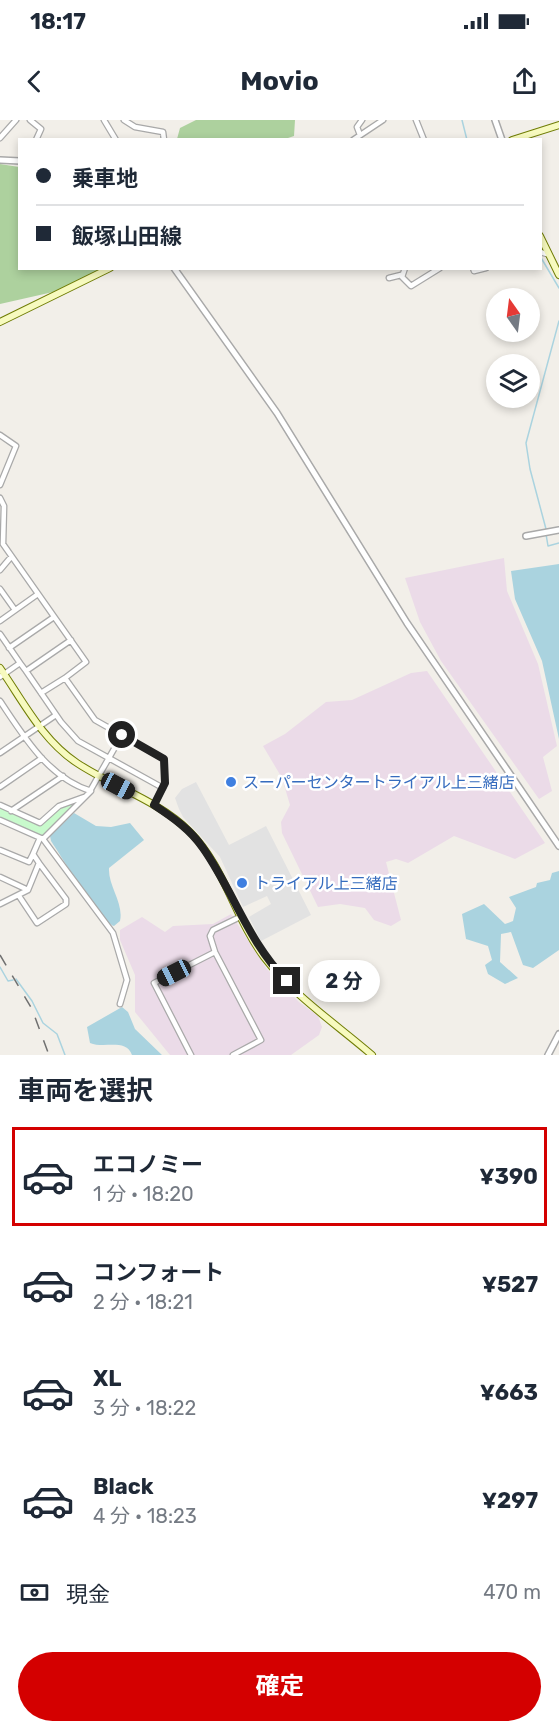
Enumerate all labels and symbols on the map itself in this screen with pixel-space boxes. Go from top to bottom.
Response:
north arrow [486,288,540,342]
route start [108,721,135,748]
car [98,770,138,802]
place label: スーパーセンタートライアル上三緒店 [243,773,515,792]
marker: スーパーセンタートライアル上三緒店 [224,775,238,789]
place label: トライアル上三緒店 [254,874,398,893]
marker: トライアル上三緒店 [235,876,249,890]
car [154,957,194,989]
callout: 2 分 [308,960,380,1002]
route end [273,967,300,994]

